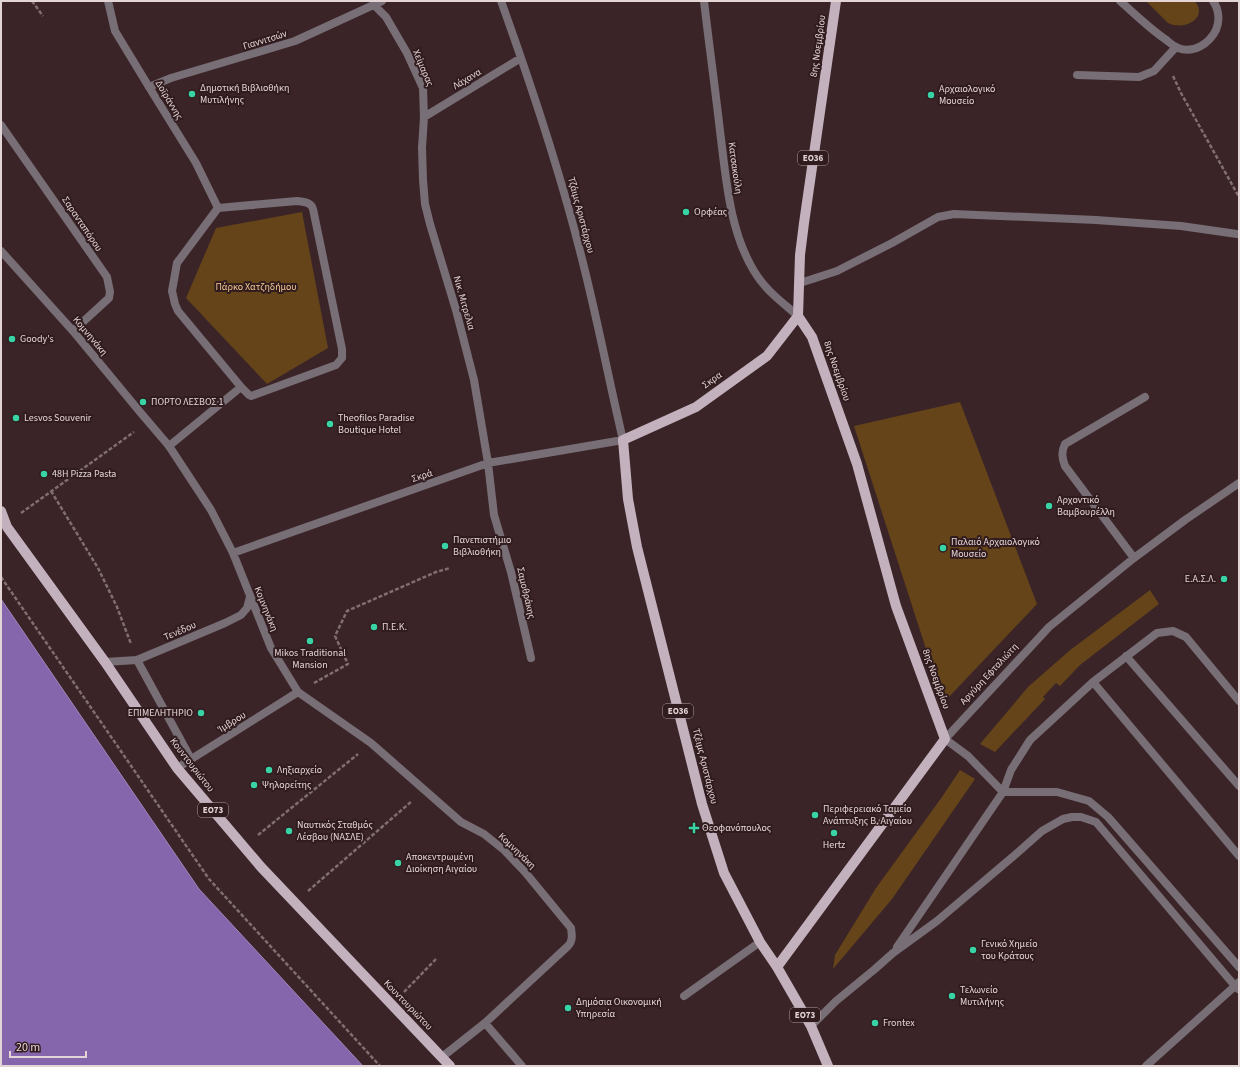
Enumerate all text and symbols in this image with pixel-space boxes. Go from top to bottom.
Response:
street label: 8ης Νοεμβρίου [807,14,829,78]
street label: Γιαννιτσών [241,27,289,53]
street label: Χείμαρας [409,47,437,89]
street label: Λάχανα [450,65,484,93]
street label: Δοϊράννης [152,78,187,123]
place label: Δημοτική Βιβλιοθήκη Μυτιλήνης [200,81,289,107]
place label: Αρχαιολογικό Μουσείο [939,82,995,108]
marker: Δημοτική Βιβλιοθήκη Μυτιλήνης [187,89,197,99]
marker: Αρχαιολογικό Μουσείο [926,90,936,100]
street label: Κατσακούλη [724,141,746,195]
road number: ΕΟ36 [798,151,828,165]
street label: Τζάιμς Αριστάρχου [564,175,598,255]
street label: Σαρανταπόρου [58,194,106,254]
place label: Ορφέας [694,205,728,219]
marker: Ορφέας [681,207,691,217]
street label: Νικ. Μιτρελια [450,274,479,332]
park label: Πάρκο Χατζηδήμου [215,280,297,294]
street label: Κομνηνάκη [69,313,111,359]
place label: Goody's [20,332,54,346]
marker: Goody's [7,334,17,344]
street label: 8ης Νοεμβρίου [820,339,854,403]
street label: Σκρα [699,368,725,392]
place label: ΠΟΡΤΟ ΛΕΣΒΟΣ 1 [151,395,224,409]
marker: ΠΟΡΤΟ ΛΕΣΒΟΣ 1 [138,397,148,407]
place label: Lesvos Souvenir [24,411,92,425]
place label: Theofilos Paradise Boutique Hotel [338,411,414,437]
marker: Lesvos Souvenir [11,413,21,423]
marker: Theofilos Paradise Boutique Hotel [325,419,335,429]
street label: Σκρά [410,466,435,486]
place label: 48H Pizza Pasta [52,467,116,481]
marker: 48H Pizza Pasta [39,469,49,479]
place label: Αρχοντικό Βαμβουρέλλη [1057,493,1115,519]
marker: Αρχοντικό Βαμβουρέλλη [1044,501,1054,511]
place label: Πανεπιστήμιο Βιβλιοθήκη [453,533,511,559]
place label: Παλαιό Αρχαιολογικό Μουσείο [951,535,1040,561]
marker: Πανεπιστήμιο Βιβλιοθήκη [440,541,450,551]
marker: Παλαιό Αρχαιολογικό Μουσείο [938,543,948,553]
street label: Σαμοθράκης [513,566,539,621]
place label: Ε.Α.Σ.Λ. [1185,572,1216,586]
marker: Ε.Α.Σ.Λ. [1219,574,1229,584]
street label: Κομνηνάκη [251,584,281,634]
street label: Τενέδου [162,618,198,644]
place label: Π.Ε.Κ. [382,620,407,634]
marker: Π.Ε.Κ. [369,622,379,632]
marker: Mikos Traditional Mansion [305,636,315,646]
street label: Αργύρη Εφταλιώτη [957,640,1021,708]
place label: Mikos Traditional Mansion [274,646,346,672]
street label: 8ης Νοεμβρίου [919,647,953,711]
road number: ΕΟ36 [663,704,693,718]
place label: ΕΠΙΜΕΛΗΤΗΡΙΟ [128,706,193,720]
marker: ΕΠΙΜΕΛΗΤΗΡΙΟ [196,708,206,718]
street label: Ίμβρου [214,708,249,737]
street label: Τζέιμς Αριστάρχου [689,727,721,805]
street label: Κουντουριώτου [166,735,218,795]
place label: Ληξιαρχείο [277,763,322,777]
marker: Ληξιαρχείο [264,765,274,775]
place label: Ψηλορείτης [262,778,312,792]
marker: Ψηλορείτης [249,780,259,790]
place label: Περιφερειακό Ταμείο Ανάπτυξης Β. Αιγαίου [823,802,912,828]
road number: ΕΟ73 [198,803,228,817]
marker: Περιφερειακό Ταμείο Ανάπτυξης Β. Αιγαίου [810,810,820,820]
place label: Ναυτικός Σταθμός Λέσβου (ΝΑΣΛΕ) [297,818,373,844]
place label: Θεοφανόπουλος [702,821,772,835]
marker: Θεοφανόπουλος [689,823,699,833]
marker: Ναυτικός Σταθμός Λέσβου (ΝΑΣΛΕ) [284,826,294,836]
marker: Hertz [829,828,839,838]
street label: Κομνηνάκη [495,829,539,873]
place label: Hertz [823,838,845,852]
place label: Αποκεντρωμένη Διοίκηση Αιγαίου [406,850,477,876]
marker: Αποκεντρωμένη Διοίκηση Αιγαίου [393,858,403,868]
place label: Γενικό Χημείο του Κράτους [981,937,1037,963]
marker: Γενικό Χημείο του Κράτους [968,945,978,955]
street label: Κουντουριώτου [380,977,436,1033]
place label: Τελωνείο Μυτιλήνης [960,983,1005,1009]
marker: Τελωνείο Μυτιλήνης [947,991,957,1001]
place label: Δημόσια Οικονομική Υπηρεσία [575,995,662,1021]
marker: Δημόσια Οικονομική Υπηρεσία [563,1003,573,1013]
road number: ΕΟ73 [790,1008,820,1022]
place label: Frontex [883,1016,915,1030]
marker: Frontex [870,1018,880,1028]
scale bar [10,1033,86,1059]
text: 20 m [16,1039,40,1056]

